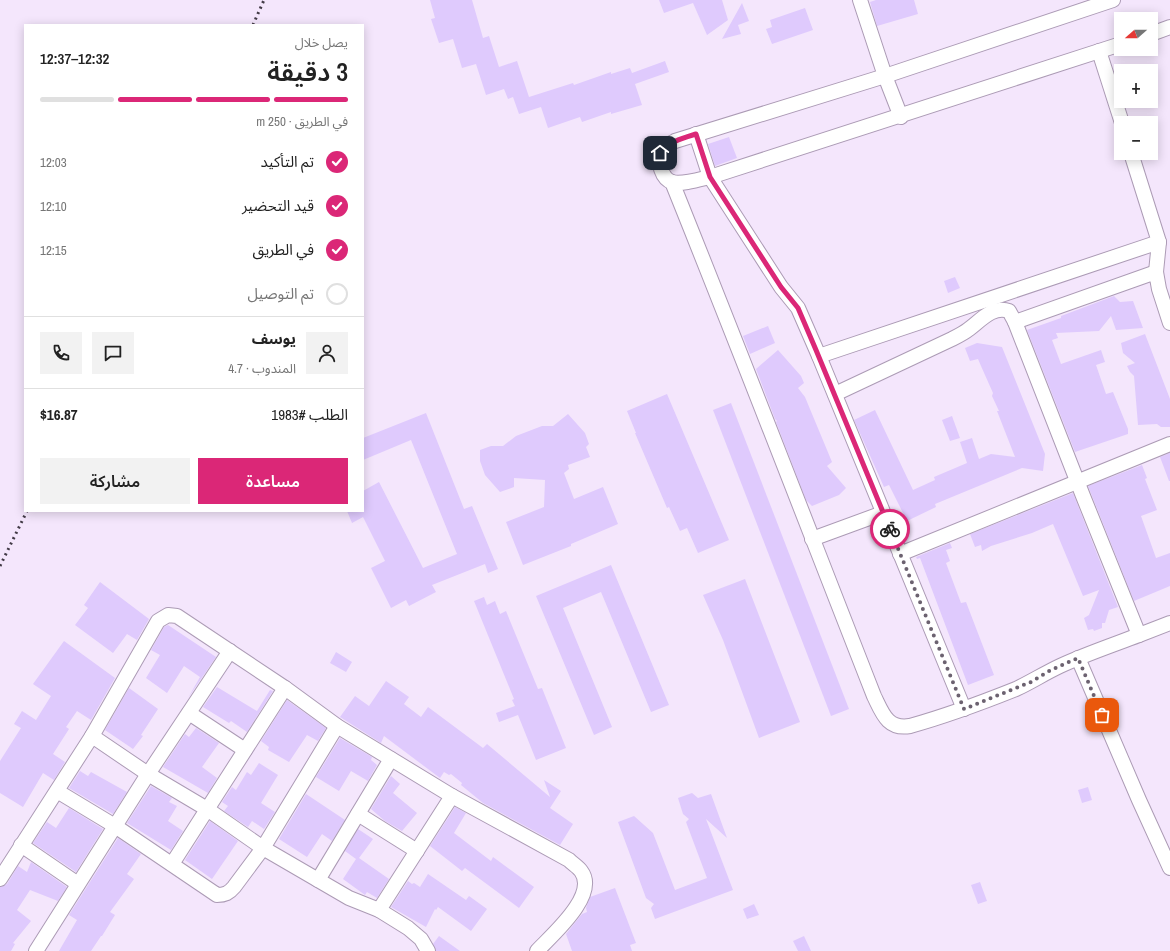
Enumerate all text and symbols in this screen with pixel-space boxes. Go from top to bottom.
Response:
north arrow [1114,12,1158,56]
map controls [1114,12,1158,160]
text: يصل خلال [295,34,348,51]
text: 12:32–12:37 [40,48,109,69]
text: 3 دقيقة [267,54,348,89]
button: + [1114,64,1158,108]
text: في الطريق · 250 m [256,113,348,130]
button: − [1114,116,1158,160]
pin [643,136,677,170]
icon: home [649,142,671,164]
text: تم التأكيد [261,151,314,172]
icon: check [326,151,348,173]
text: 12:03 [40,154,67,171]
text: قيد التحضير [242,195,314,216]
icon: check [326,195,348,217]
text: 12:10 [40,198,67,215]
text: في الطريق [253,239,314,260]
icon: check [326,239,348,261]
text: 12:15 [40,242,67,259]
text: تم التوصيل [247,283,314,304]
text: يوسف [252,328,296,349]
button: phone [40,332,82,374]
button: chat [92,332,134,374]
button: person [306,332,348,374]
text: المندوب · 4.7 [228,360,296,377]
text: $16.87 [40,404,78,425]
text: الطلب #1983 [271,404,348,425]
button: مشاركة [40,458,190,504]
button: مساعدة [198,458,348,504]
courier [870,509,910,549]
icon: bike [879,518,901,540]
pin [1085,698,1119,732]
icon: bag [1091,704,1113,726]

